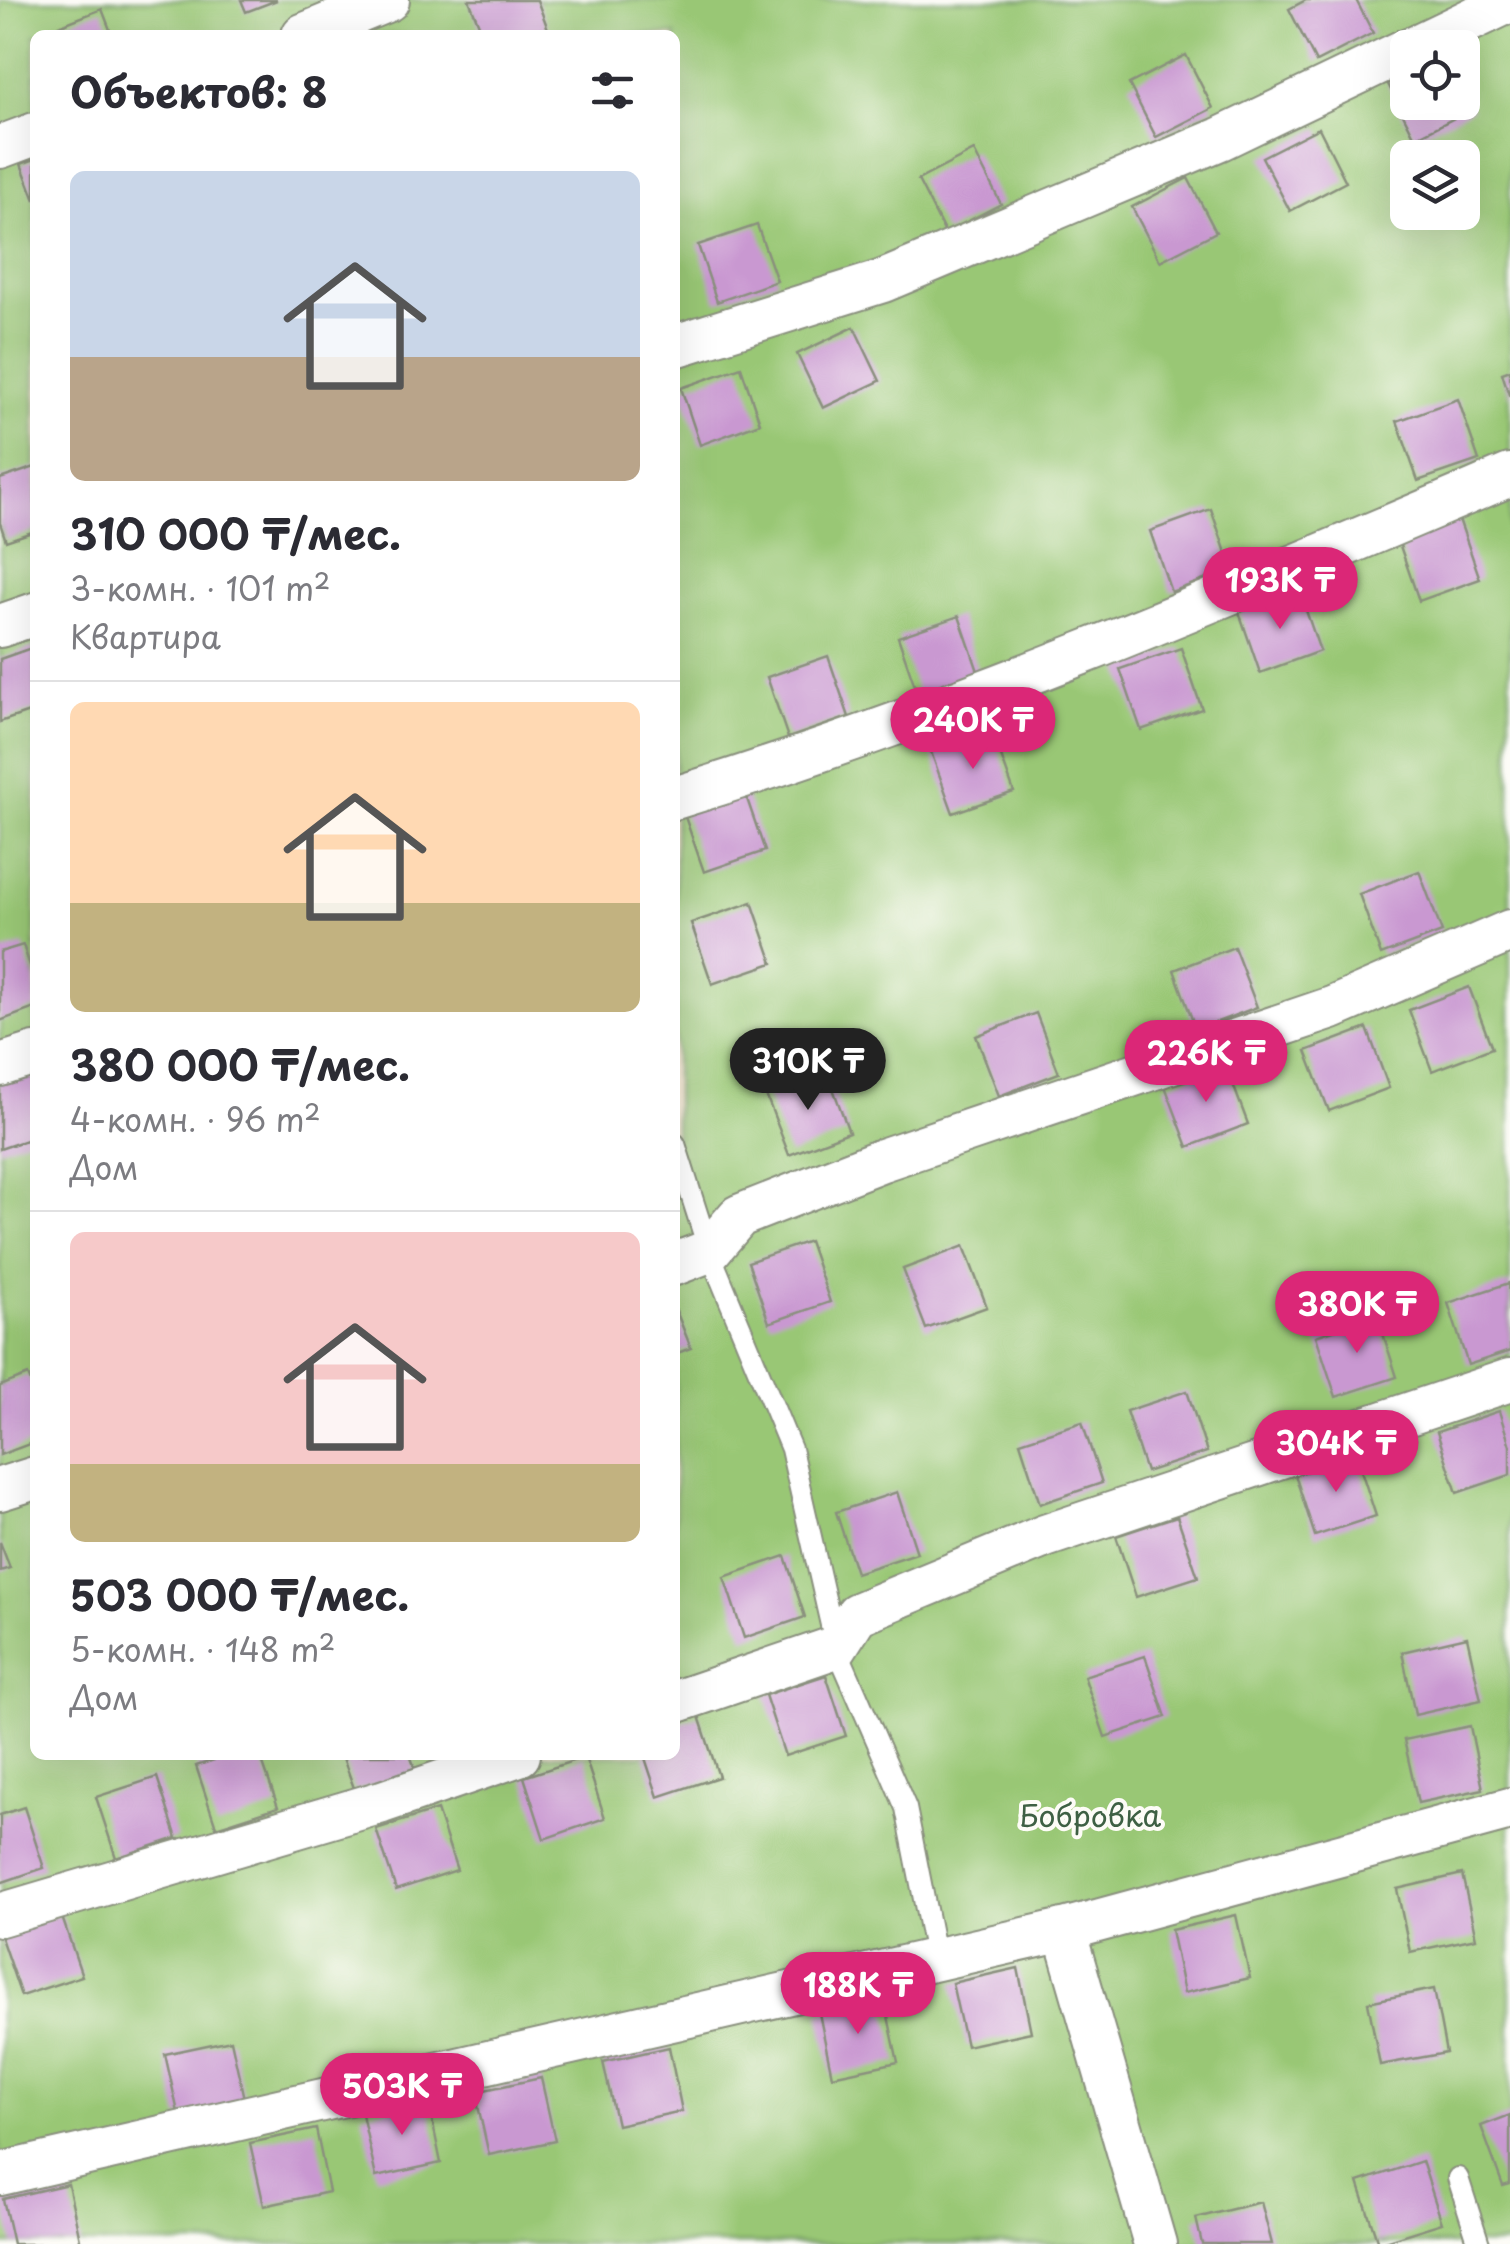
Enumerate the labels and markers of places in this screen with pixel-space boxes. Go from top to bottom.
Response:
pin: 193K ₸ [1199,547,1361,632]
pin: 240K ₸ [892,687,1054,772]
pin: 226K ₸ [1125,1020,1287,1105]
pin: 310K ₸ [727,1028,889,1113]
pin: 380K ₸ [1276,1271,1438,1356]
pin: 304K ₸ [1255,1410,1417,1495]
pin: 188K ₸ [777,1952,939,2037]
pin: 503K ₸ [321,2053,483,2138]

